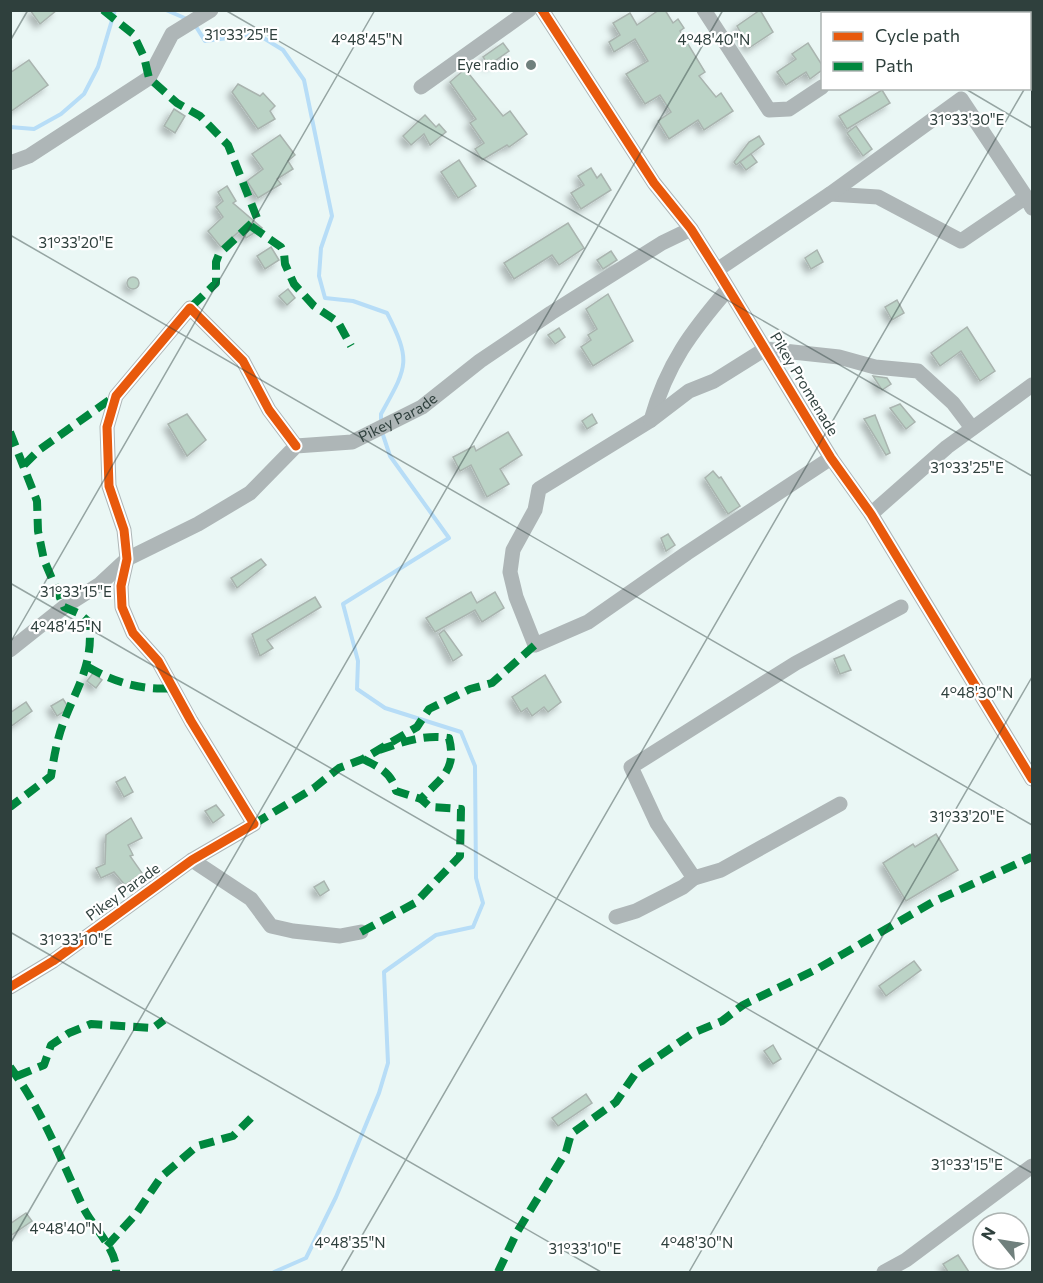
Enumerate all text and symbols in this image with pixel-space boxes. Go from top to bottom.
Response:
legend [821,12,1031,90]
text: Cycle path [875,24,960,46]
text: 31°33'25"E [204,25,278,43]
text: 4°48'45"N [331,30,403,48]
text: 4°48'40"N [678,30,750,48]
text: Path [875,54,913,76]
place label: Eye radio [457,55,519,73]
marker: Eye radio [524,58,538,72]
text: 31°33'30"E [929,110,1005,128]
text: 31°33'20"E [39,233,113,251]
street label: Pikey Promenade [767,328,843,439]
street label: Pikey Parade [355,388,440,445]
text: 31°33'25"E [930,458,1004,476]
text: 31°33'15"E [40,582,112,600]
text: 4°48'45"N [30,617,102,635]
text: 4°48'30"N [941,683,1013,701]
text: 31°33'20"E [930,807,1004,825]
street label: Pikey Parade [82,858,163,924]
text: 31°33'10"E [40,930,113,948]
text: 31°33'15"E [931,1155,1003,1173]
north arrow [971,1211,1031,1271]
text: 4°48'40"N [30,1219,102,1237]
text: N [976,1223,999,1243]
text: 4°48'35"N [314,1233,386,1251]
text: 4°48'30"N [661,1233,733,1251]
text: 31°33'10"E [549,1239,622,1257]

